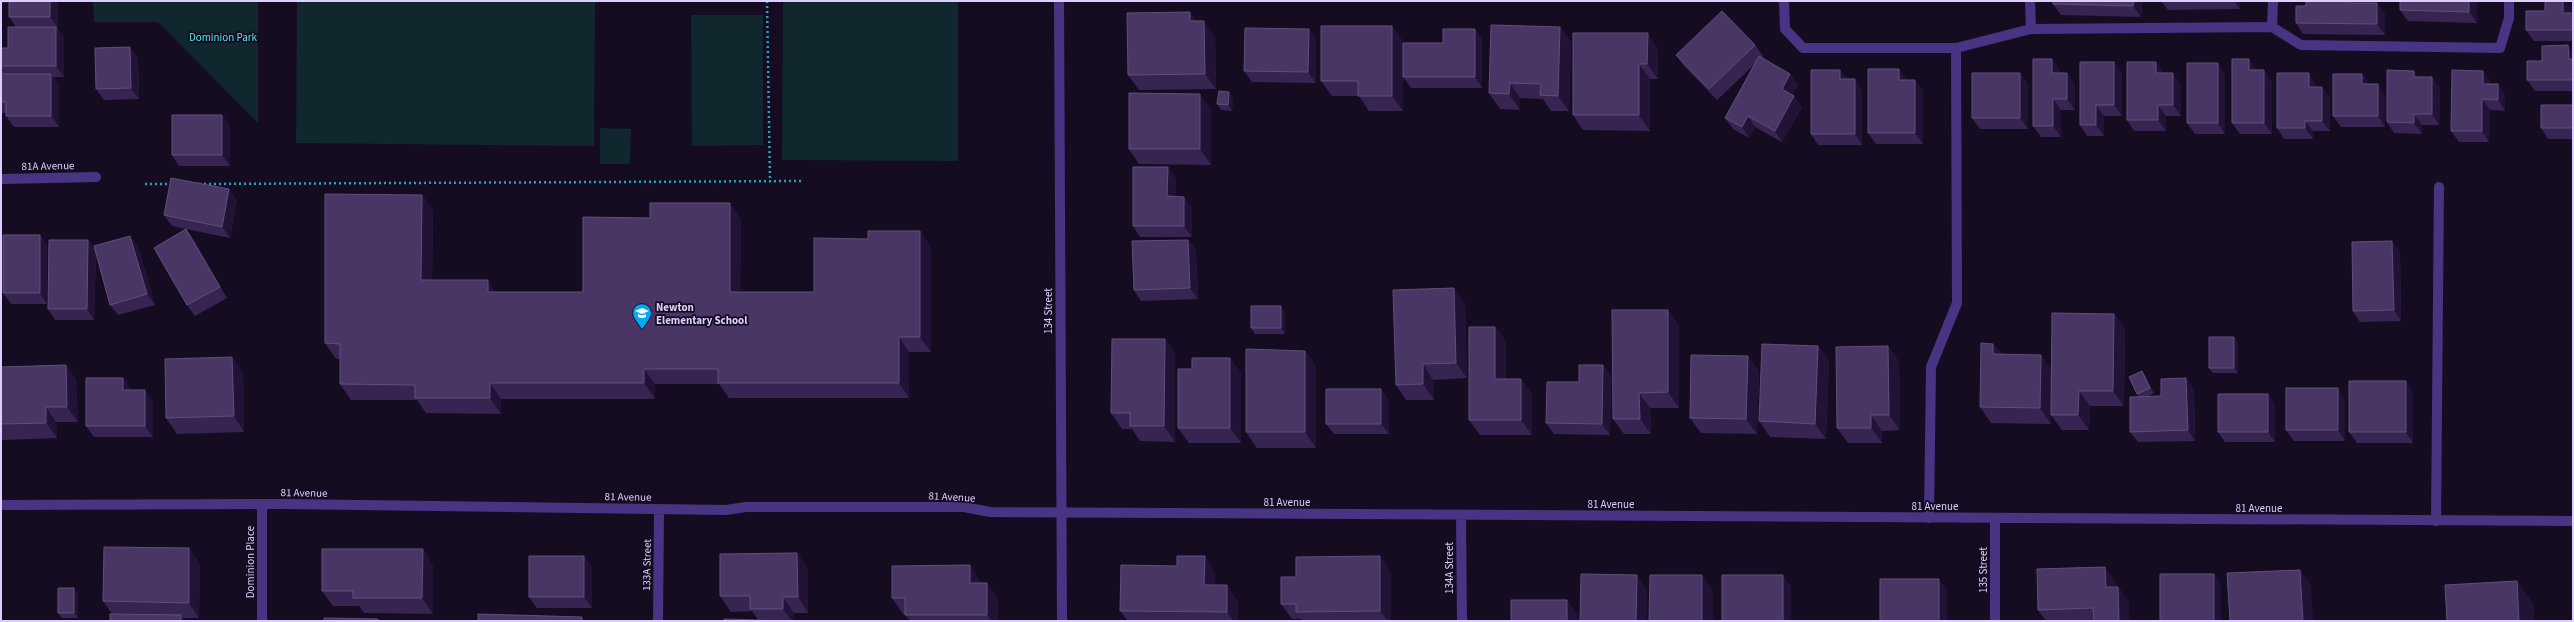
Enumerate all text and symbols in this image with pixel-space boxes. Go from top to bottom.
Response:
park label: Dominion Park [189,30,258,45]
street label: 81A Avenue [21,158,75,174]
street label: 134 Street [1041,288,1056,334]
place label: Newton Elementary School [656,300,748,328]
school or university icon: Newton Elementary School [631,302,653,330]
street label: 81 Avenue [280,485,328,501]
street label: 81 Avenue [928,488,976,506]
street label: 81 Avenue [604,489,652,505]
street label: 81 Avenue [1263,495,1311,510]
street label: 81 Avenue [1587,497,1635,512]
street label: 81 Avenue [1911,499,1959,514]
street label: 81 Avenue [2235,501,2283,516]
street label: Dominion Place [243,525,258,598]
street label: 133A Street [639,539,655,591]
street label: 134A Street [1442,542,1457,594]
street label: 135 Street [1976,547,1991,593]

